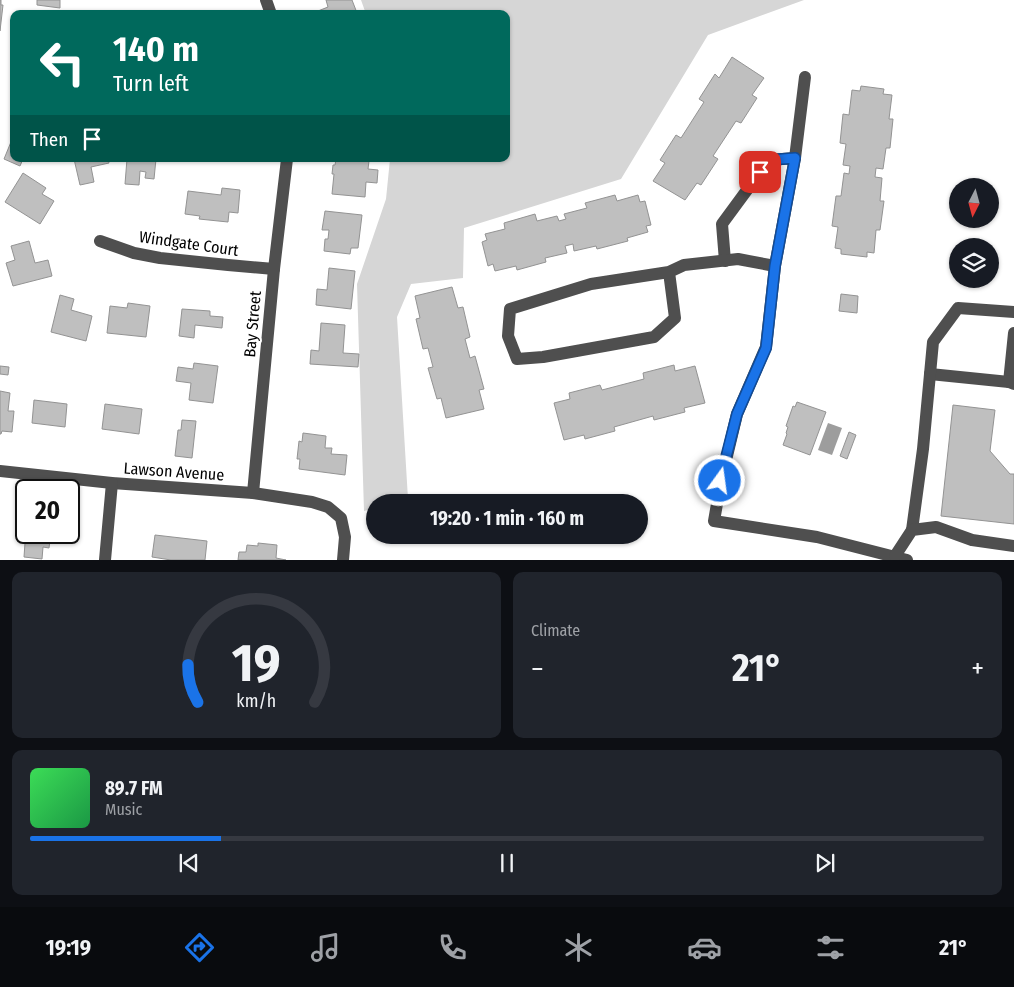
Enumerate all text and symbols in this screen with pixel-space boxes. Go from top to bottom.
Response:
text: 140 m [113,28,199,70]
icon: left [30,30,95,95]
text: Turn left [113,70,189,97]
icon: arrive [78,125,106,153]
text: Then [30,128,68,151]
pin [739,151,781,193]
icon: arrive [746,158,774,186]
north arrow [949,178,999,228]
map controls [949,178,999,288]
street label: Windgate Court [138,227,241,260]
button: layers [949,238,999,288]
street label: Bay Street [240,289,265,358]
position arrow [693,454,745,506]
street label: Lawson Avenue [123,459,225,484]
speed limit sign: 20 [15,479,80,544]
text: 19:20 · 1 min · 160 m [430,507,584,530]
text: Climate [531,621,580,640]
text: 19 [232,632,281,695]
text: 21° [732,645,783,691]
text: − [531,652,544,685]
text: + [971,652,984,685]
text: km/h [237,690,276,712]
text: 89.7 FM [105,777,163,800]
text: Music [105,800,142,819]
icon: previous [175,849,203,877]
icon: pause [493,849,521,877]
icon: next [811,849,839,877]
icon: directions [182,930,217,965]
icon: music [308,930,343,965]
icon: phone [435,930,470,965]
icon: climate [561,930,596,965]
icon: car [687,930,722,965]
icon: filters [813,930,848,965]
text: 19:19 [46,934,91,961]
text: 21° [939,934,968,961]

